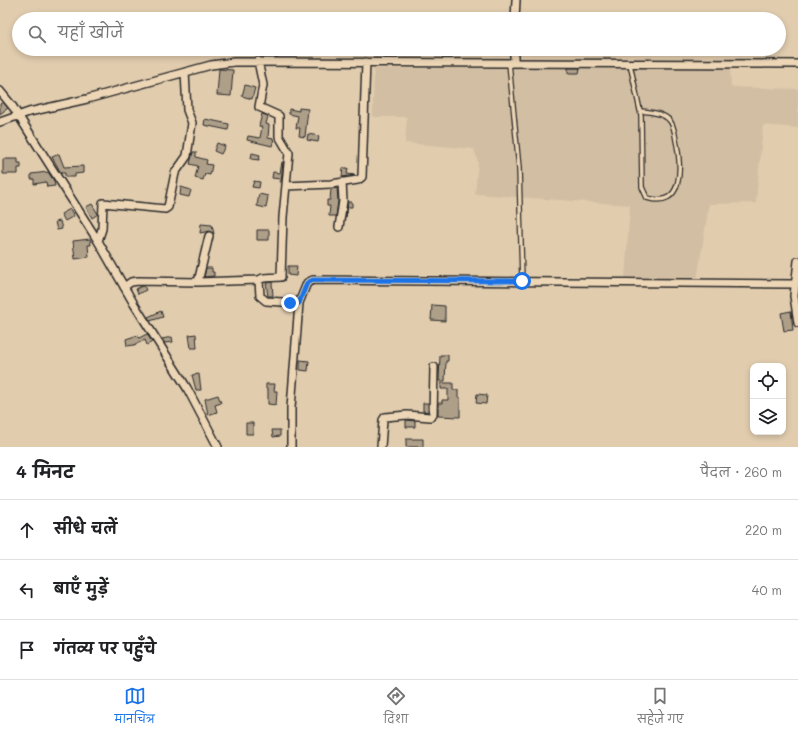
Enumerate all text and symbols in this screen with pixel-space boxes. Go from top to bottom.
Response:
search box [12,12,786,56]
text: यहाँ खोजें [58,22,123,42]
icon: search [26,23,48,45]
route start [513,272,531,290]
route end [281,294,299,312]
map controls [750,363,786,435]
button: locate [750,363,786,399]
button: layers [750,399,786,435]
text: 4 मिनट [16,460,74,482]
text: पैदल · 260 m [700,463,782,480]
text: सीधे चलें [54,518,117,538]
icon: ahead [16,519,38,541]
text: 220 m [745,521,782,538]
text: बाएँ मुड़ें [54,578,108,598]
icon: left [16,579,38,601]
text: 40 m [752,581,782,598]
text: गंतव्य पर पहुँचे [54,638,156,658]
icon: arrive [16,639,38,661]
tab: मानचित्र [114,685,155,731]
tab: दिशा [384,685,408,731]
tab: सहेजे गए [637,685,684,731]

